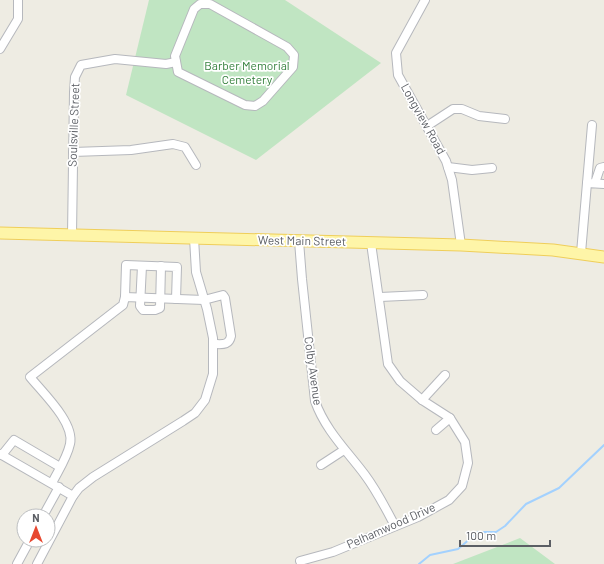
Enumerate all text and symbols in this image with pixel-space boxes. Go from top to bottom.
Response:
park label: Barber Memorial Cemetery [204,58,290,86]
street label: Longview Road [399,81,449,156]
street label: Soulsville Street [65,83,81,167]
street label: West Main Street [258,232,346,248]
street label: Colby Avenue [302,336,326,406]
street label: Pelhamwood Drive [344,499,437,551]
north arrow [16,508,56,548]
text: N [32,511,40,524]
scale bar [460,522,550,548]
text: 100 m [466,528,496,542]

